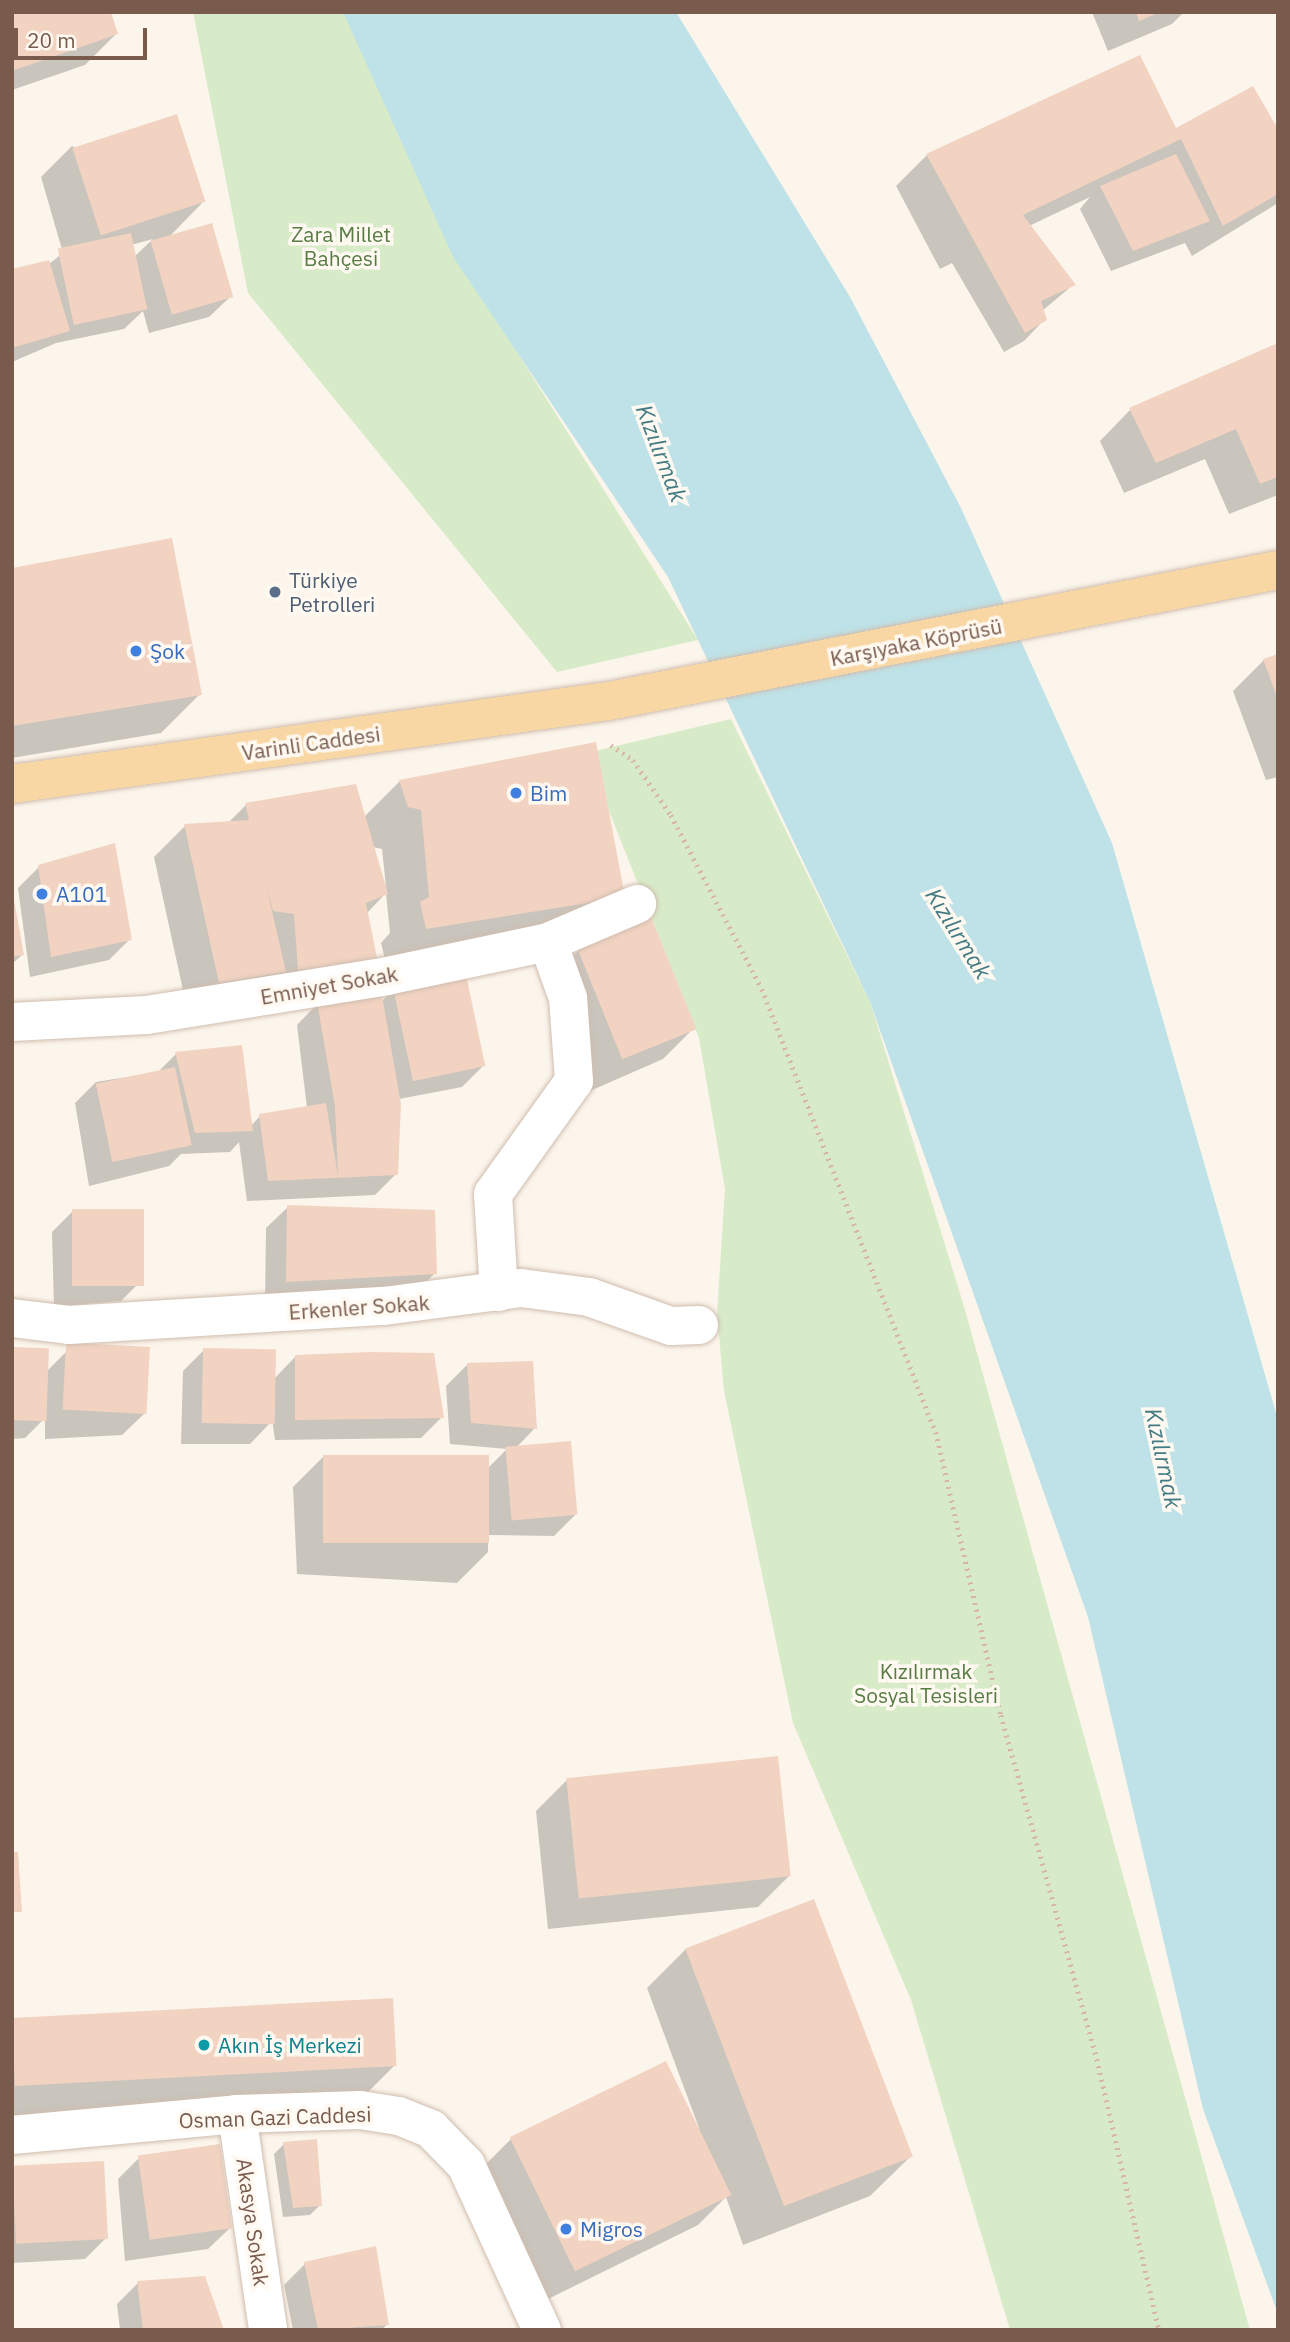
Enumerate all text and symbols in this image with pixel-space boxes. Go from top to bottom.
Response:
scale bar [18,14,150,58]
text: 20 m [27,26,76,54]
park label: Zara Millet Bahçesi [291,221,391,271]
water label: Kızılırmak [631,401,693,505]
place label: Türkiye Petrolleri [289,567,375,617]
marker: Türkiye Petrolleri [267,584,283,600]
street label: Karşıyaka Köprüsü [828,613,1004,671]
place label: Şok [150,638,185,664]
marker: Şok [128,643,144,659]
street label: Varinli Caddesi [240,721,382,765]
place label: Bim [530,780,567,806]
marker: Bim [508,785,524,801]
place label: A101 [56,881,107,907]
water label: Kızılırmak [920,883,998,983]
marker: A101 [34,886,50,902]
street label: Emniyet Sokak [258,961,400,1009]
street label: Erkenler Sokak [288,1290,430,1324]
water label: Kızılırmak [1140,1405,1188,1511]
park label: Kızılırmak Sosyal Tesisleri [854,1658,998,1708]
place label: Akın İş Merkezi [218,2032,362,2058]
marker: Akın İş Merkezi [196,2037,212,2053]
street label: Osman Gazi Caddesi [178,2101,372,2133]
street label: Akasya Sokak [232,2156,274,2288]
place label: Migros [580,2216,643,2242]
marker: Migros [558,2221,574,2237]

